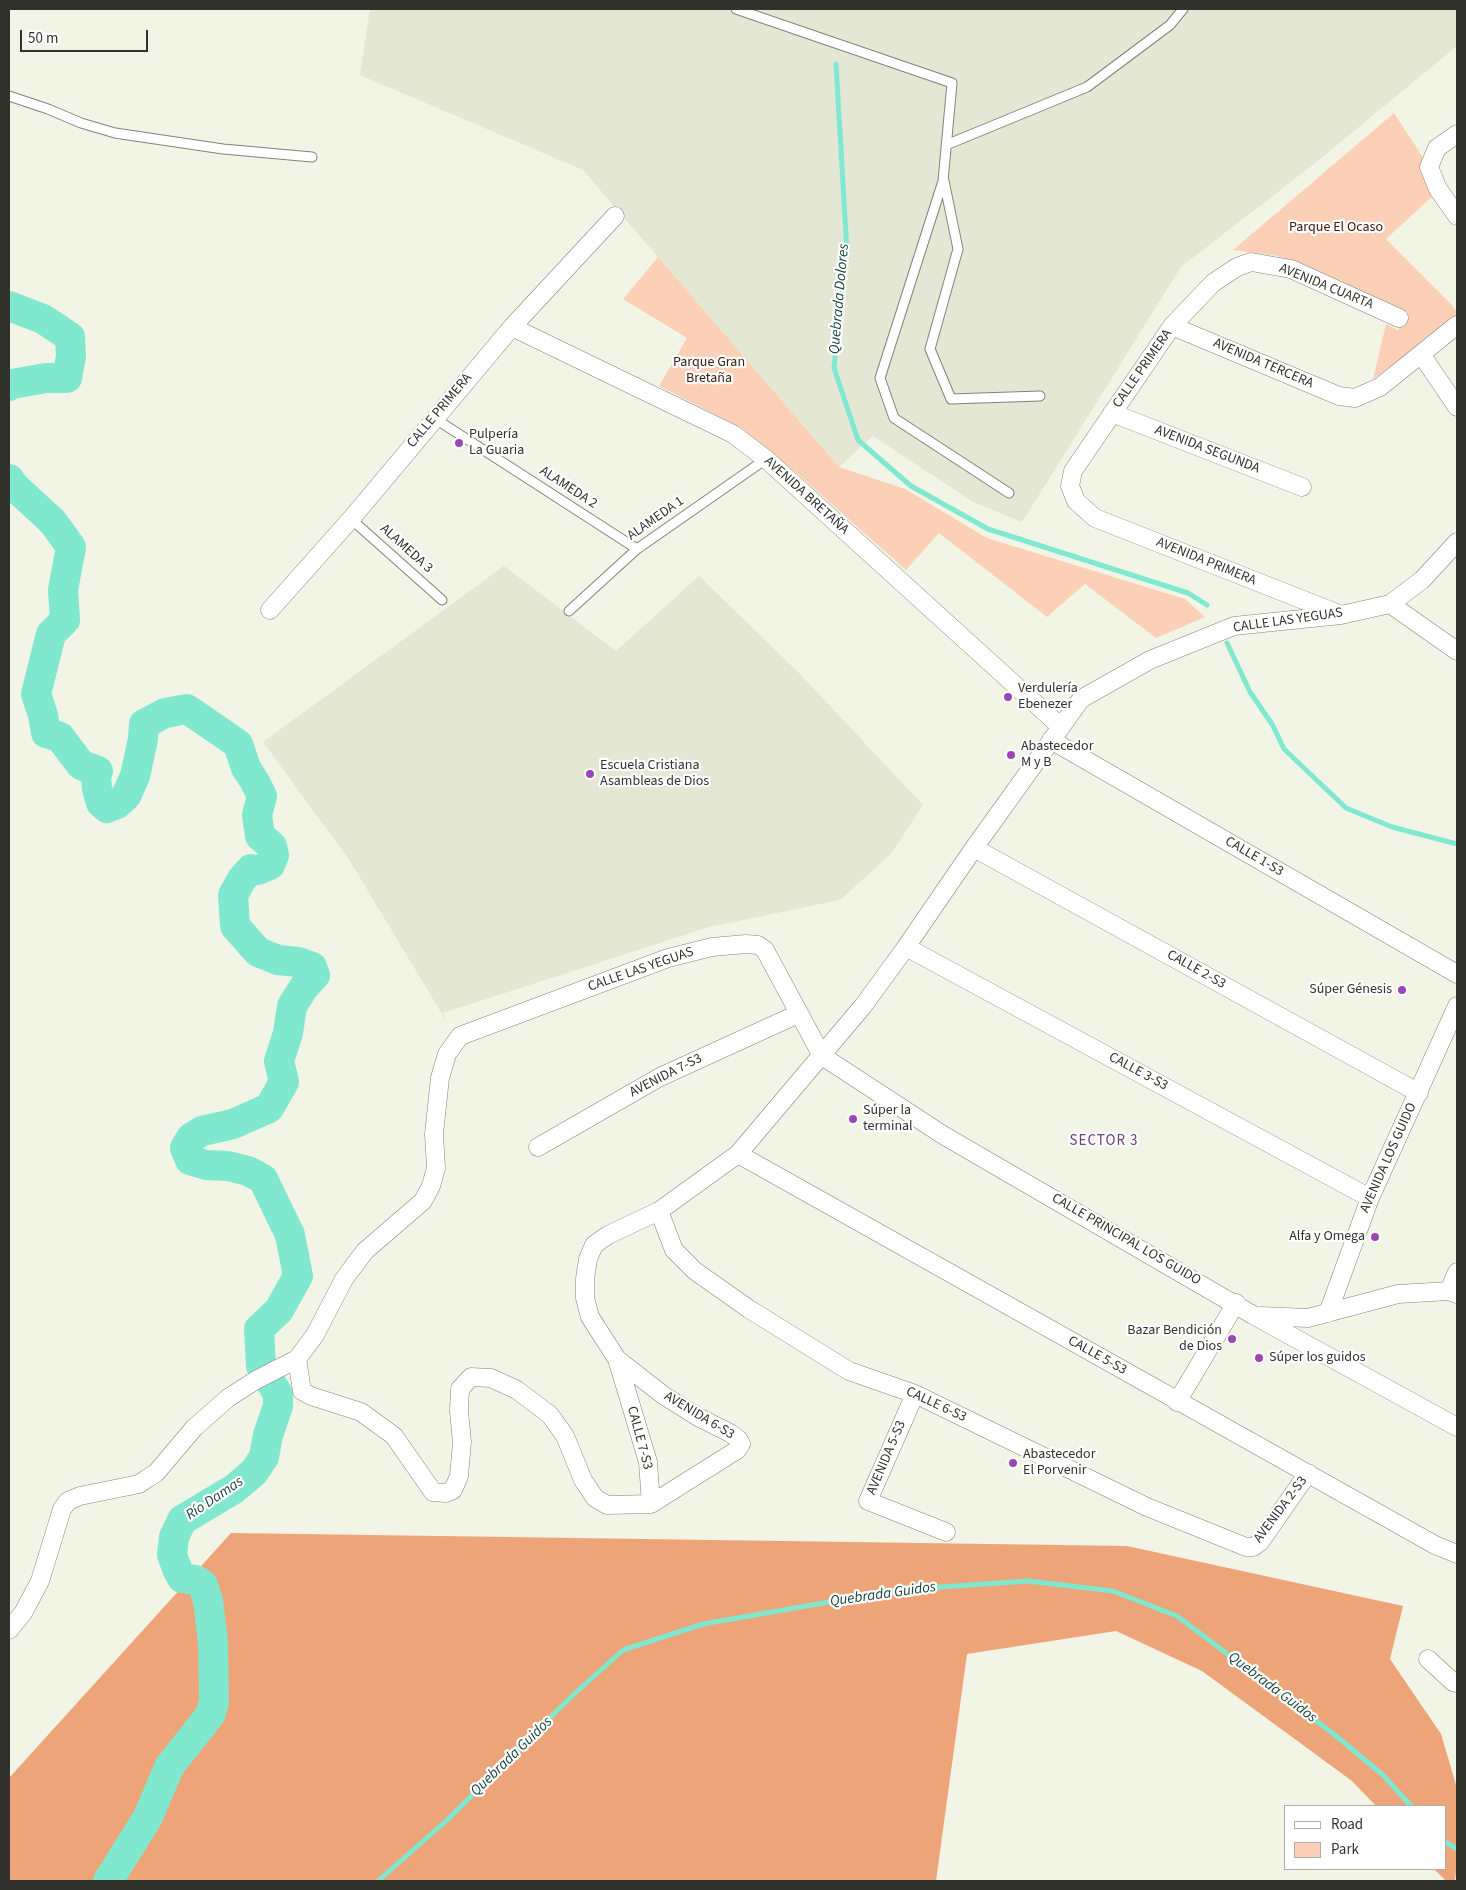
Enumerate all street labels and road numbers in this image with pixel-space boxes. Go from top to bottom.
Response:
street label: AVENIDA CUARTA [1276,260,1376,314]
street label: CALLE PRIMERA [1110,326,1176,412]
street label: AVENIDA TERCERA [1210,335,1316,393]
street label: CALLE PRIMERA [404,370,476,452]
street label: AVENIDA SEGUNDA [1152,422,1262,478]
street label: AVENIDA BRETAÑA [760,453,852,539]
street label: ALAMEDA 2 [536,463,600,513]
street label: ALAMEDA 1 [624,493,688,545]
street label: ALAMEDA 3 [376,521,436,577]
street label: AVENIDA PRIMERA [1154,534,1258,590]
street label: CALLE LAS YEGUAS [1232,605,1344,637]
street label: CALLE 1-S3 [1222,834,1286,880]
street label: CALLE LAS YEGUAS [586,944,696,996]
street label: CALLE 2-S3 [1164,947,1228,993]
street label: CALLE 3-S3 [1105,1049,1171,1095]
street label: AVENIDA 7-S3 [627,1051,705,1101]
street label: AVENIDA LOS GUIDO [1357,1100,1421,1216]
street label: CALLE PRINCIPAL LOS GUIDO [1048,1190,1204,1290]
street label: CALLE 5-S3 [1065,1333,1129,1379]
street label: CALLE 6-S3 [903,1384,969,1426]
street label: AVENIDA 6-S3 [661,1388,737,1444]
street label: CALLE 7-S3 [622,1404,656,1472]
street label: AVENIDA 5-S3 [864,1418,910,1498]
street label: AVENIDA 2-S3 [1250,1473,1312,1547]

